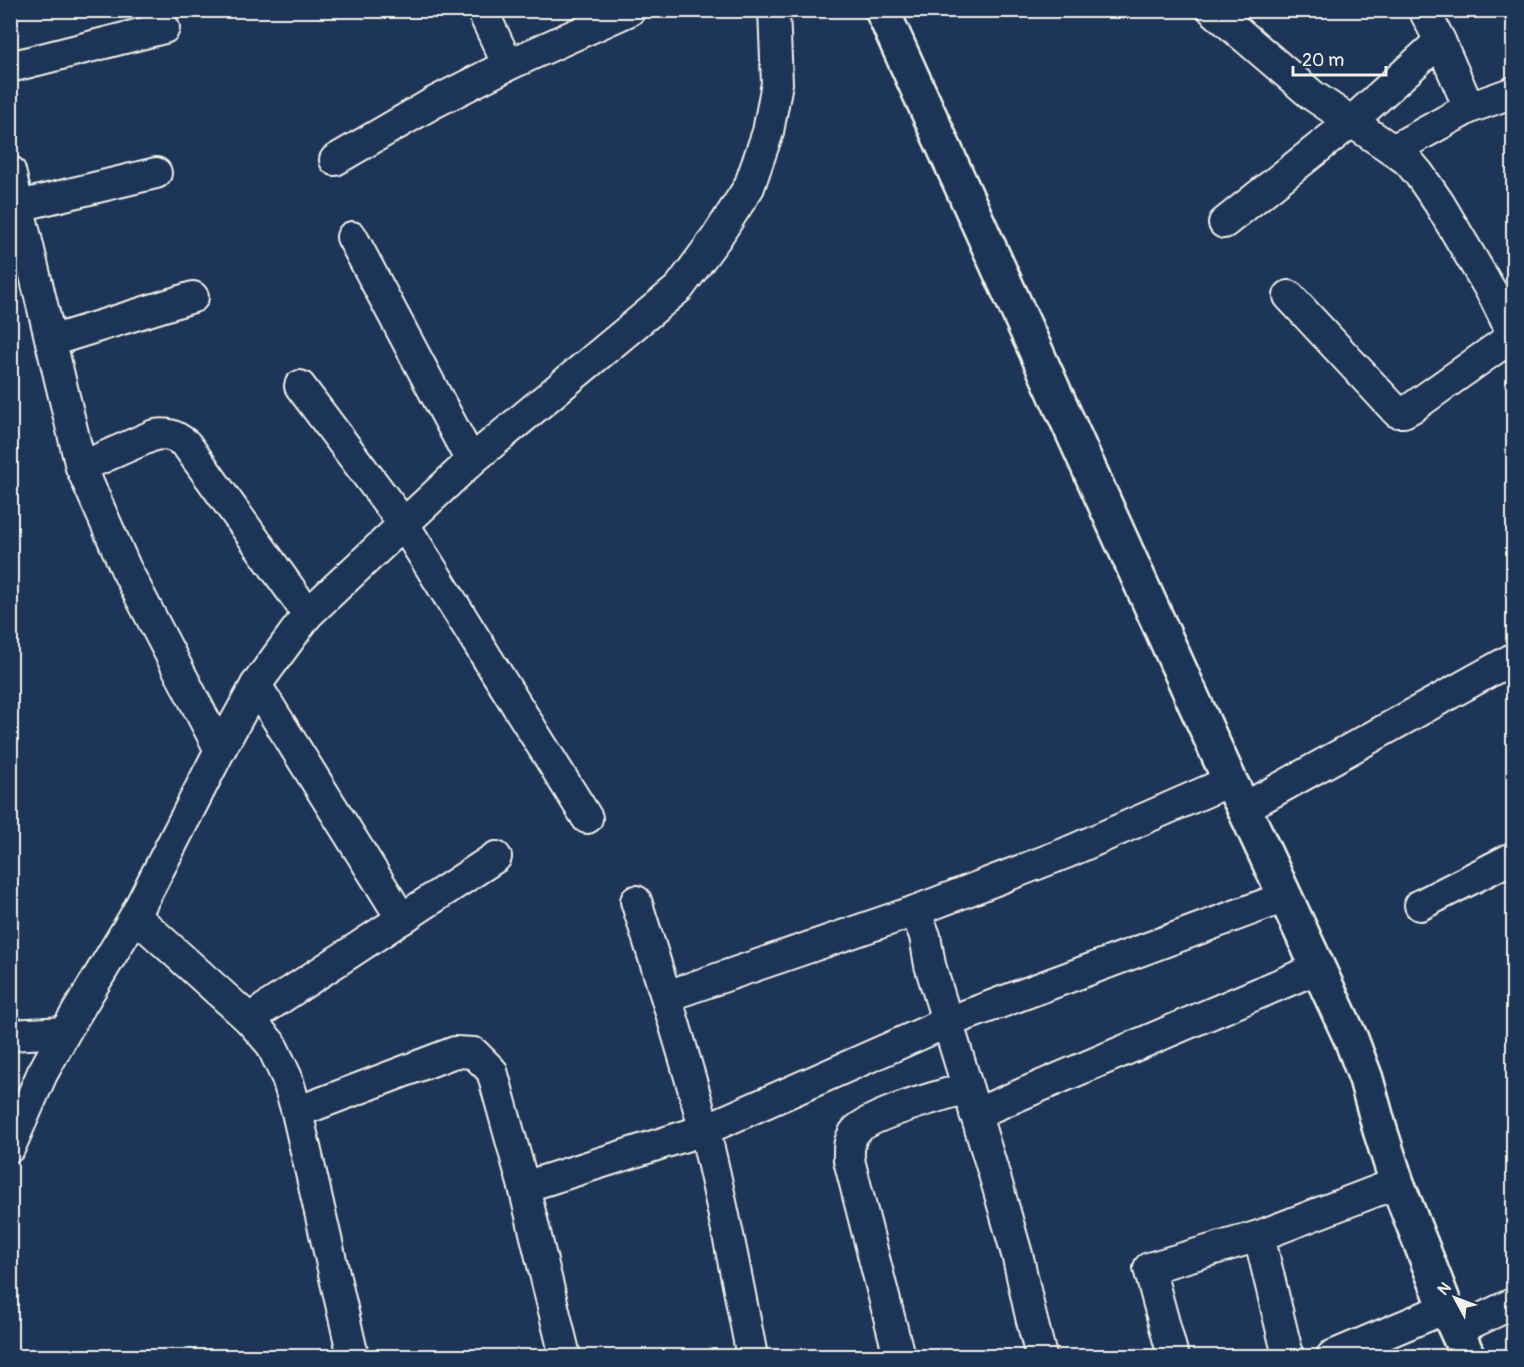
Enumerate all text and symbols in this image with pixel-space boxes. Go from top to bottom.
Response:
scale bar [1293,39,1386,77]
text: 20 m [1302,49,1344,72]
north arrow [1425,1268,1485,1328]
text: N [1433,1278,1456,1299]

